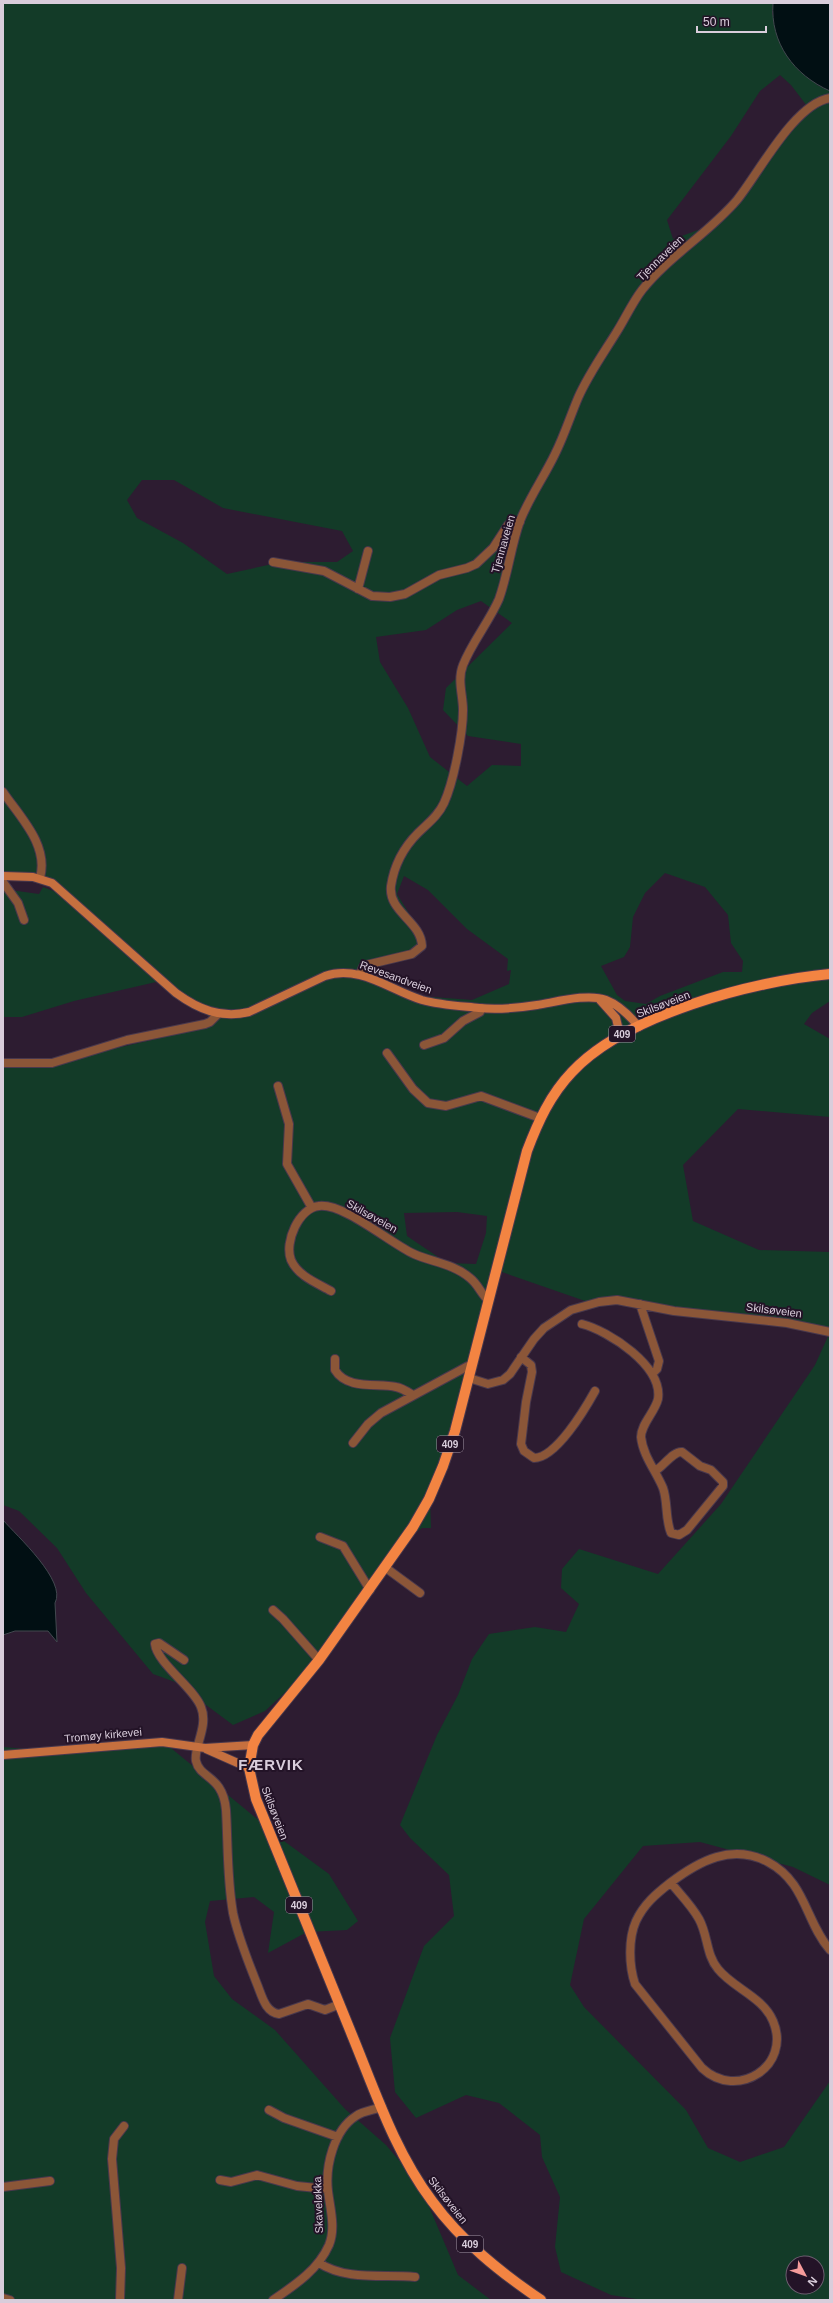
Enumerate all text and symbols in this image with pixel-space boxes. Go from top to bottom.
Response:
scale bar [697,8,766,34]
text: 50 m [703,15,730,29]
street label: Tjennaveien [634,233,686,283]
street label: Tjennaveien [489,514,517,574]
street label: Revesandveien [358,958,434,996]
street label: Skilsøveien [635,988,691,1020]
road number: 409 [609,1026,635,1042]
street label: Skilsøveien [344,1197,400,1235]
street label: Skilsøveien [745,1301,803,1319]
road number: 409 [437,1436,463,1452]
street label: Tromøy kirkevei [64,1726,142,1744]
district label: FÆRVIK [238,1756,304,1773]
street label: Skilsøveien [259,1785,291,1841]
road number: 409 [286,1897,312,1913]
street label: Skilsøveien [426,2174,470,2226]
street label: Skaveløkka [311,2176,325,2234]
road number: 409 [457,2236,483,2252]
north arrow [785,2255,825,2295]
text: N [805,2275,820,2289]

